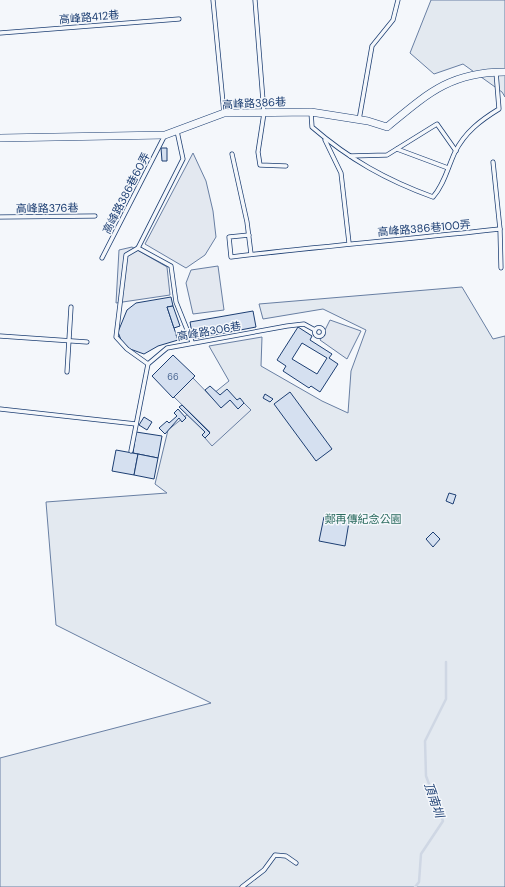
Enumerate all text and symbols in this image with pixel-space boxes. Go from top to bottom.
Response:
street label: 高峰路412巷 [58,7,120,27]
street label: 高峰路386巷 [222,94,286,112]
street label: 高峰路386巷60弄 [99,150,153,236]
street label: 高峰路376巷 [15,200,79,216]
street label: 高峰路386巷100弄 [377,217,471,239]
street label: 高峰路306巷 [176,318,242,344]
house number: 66 [167,371,179,383]
park label: 鄭再傳紀念公園 [325,512,402,526]
water label: 頂南圳 [421,780,448,822]

